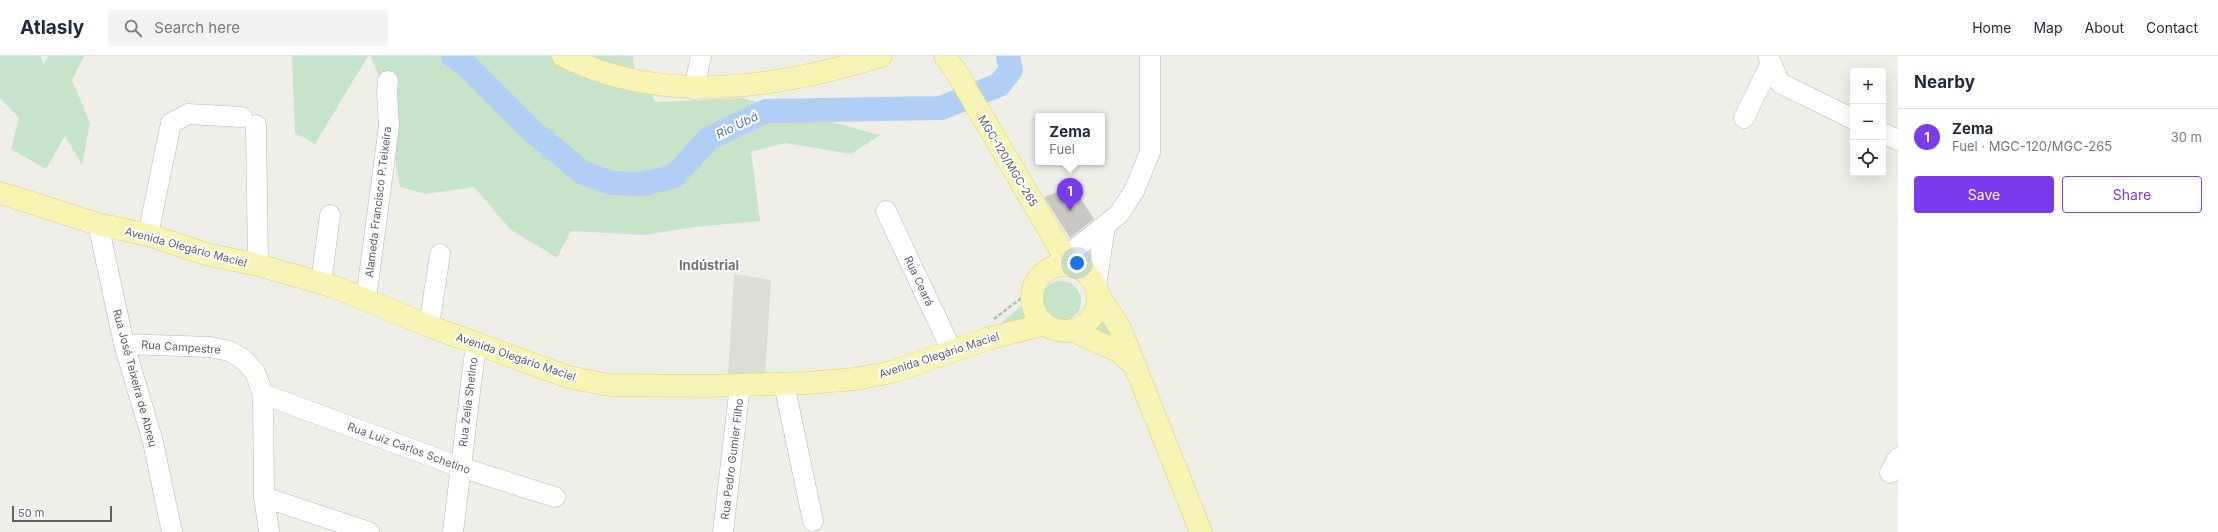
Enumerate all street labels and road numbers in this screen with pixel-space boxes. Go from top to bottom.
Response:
street label: MGC-120/MGC-265 [975,113,1041,210]
street label: Alameda Francisco P.Teixeira [362,126,394,278]
street label: Avenida Olegário Maciel [124,224,248,270]
street label: Rua Ceará [901,254,937,308]
street label: Rua José Teixeira de Abreu [110,308,160,448]
street label: Avenida Olegário Maciel [877,329,1001,381]
street label: Avenida Olegário Maciel [454,330,578,384]
street label: Rua Campestre [141,337,221,357]
street label: Rua Zelia Shetino [456,356,480,448]
street label: Rua Pedro Gumier Filho [718,397,746,520]
street label: Rua Luiz Carlos Schetino [346,419,473,477]

